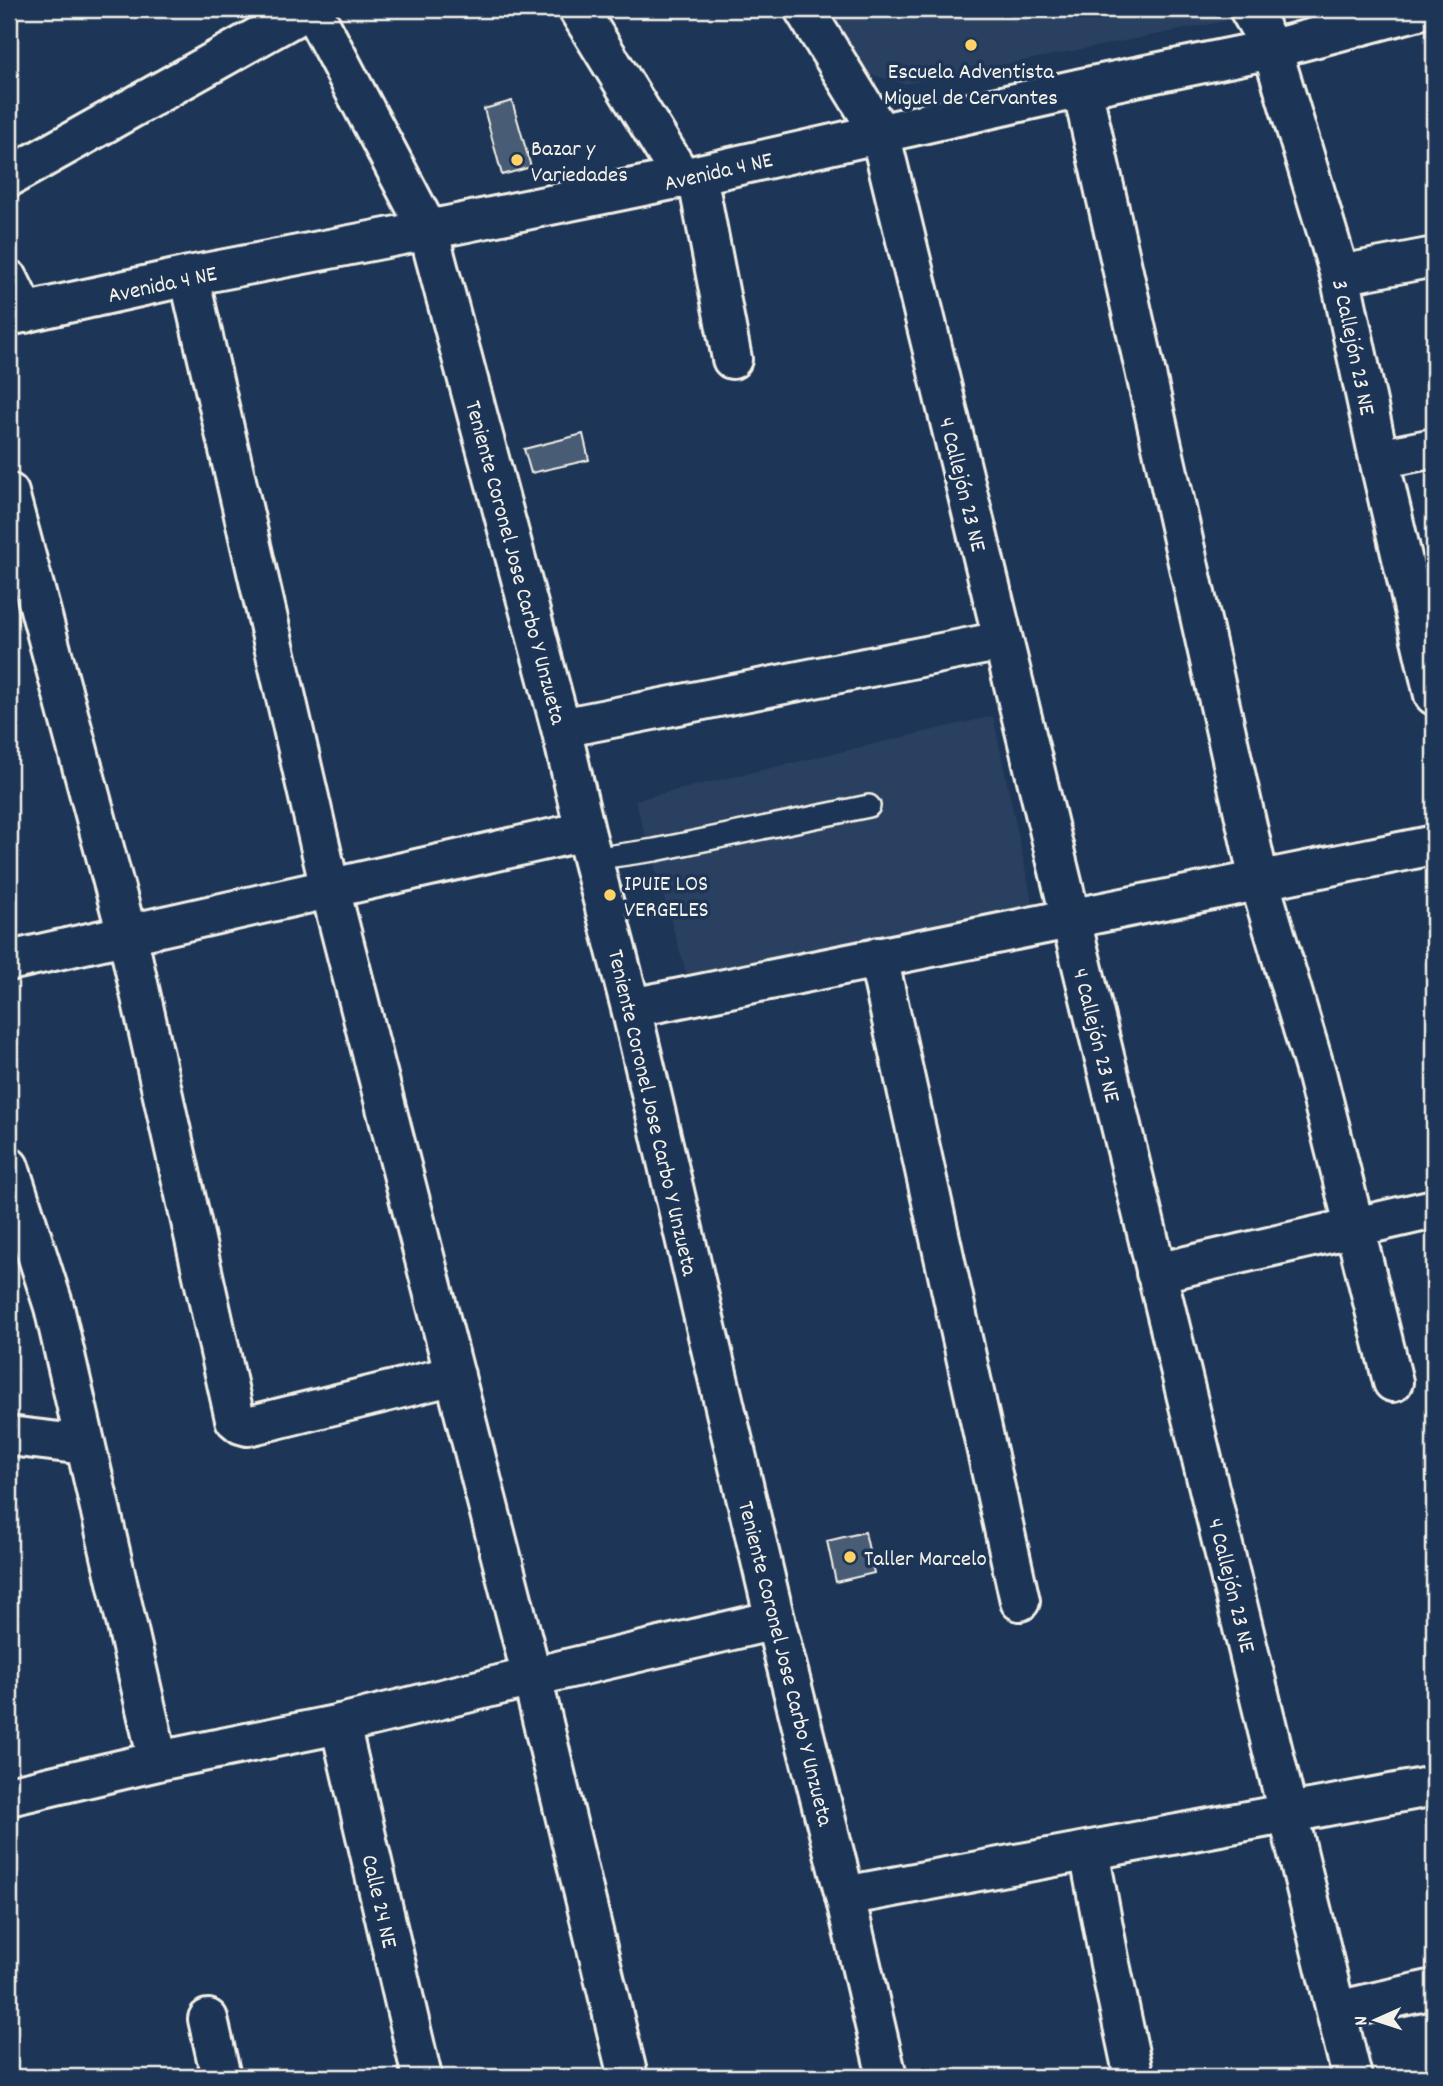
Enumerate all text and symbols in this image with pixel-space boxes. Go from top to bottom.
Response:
marker: Escuela Adventista Miguel de Cervantes [963,37,979,53]
place label: Escuela Adventista Miguel de Cervantes [884,57,1058,116]
place label: Bazar y Variedades [531,134,628,193]
street label: Avenida 4 NE [661,145,777,202]
marker: Bazar y Variedades [509,152,525,168]
street label: Avenida 4 NE [105,259,221,314]
street label: 3 Callejón 23 NE [1321,277,1382,419]
street label: Teniente Coronel Jose Carbo Y Unzueta [454,397,573,730]
street label: 4 Callejón 23 NE [928,414,993,556]
place label: IPUIE LOS VERGELES [624,869,709,928]
marker: IPUIE LOS VERGELES [602,887,618,903]
street label: Teniente Coronel Jose Carbo Y Unzueta [597,946,704,1280]
street label: 4 Callejón 23 NE [1062,965,1127,1107]
street label: Teniente Coronel Jose Carbo Y Unzueta [727,1498,840,1831]
street label: 4 Callejón 23 NE [1197,1515,1262,1657]
place label: Taller Marcelo [864,1544,987,1577]
marker: Taller Marcelo [842,1549,858,1565]
street label: Calle 24 NE [351,1852,404,1952]
north arrow [1342,1984,1412,2054]
text: N [1349,2015,1376,2026]

